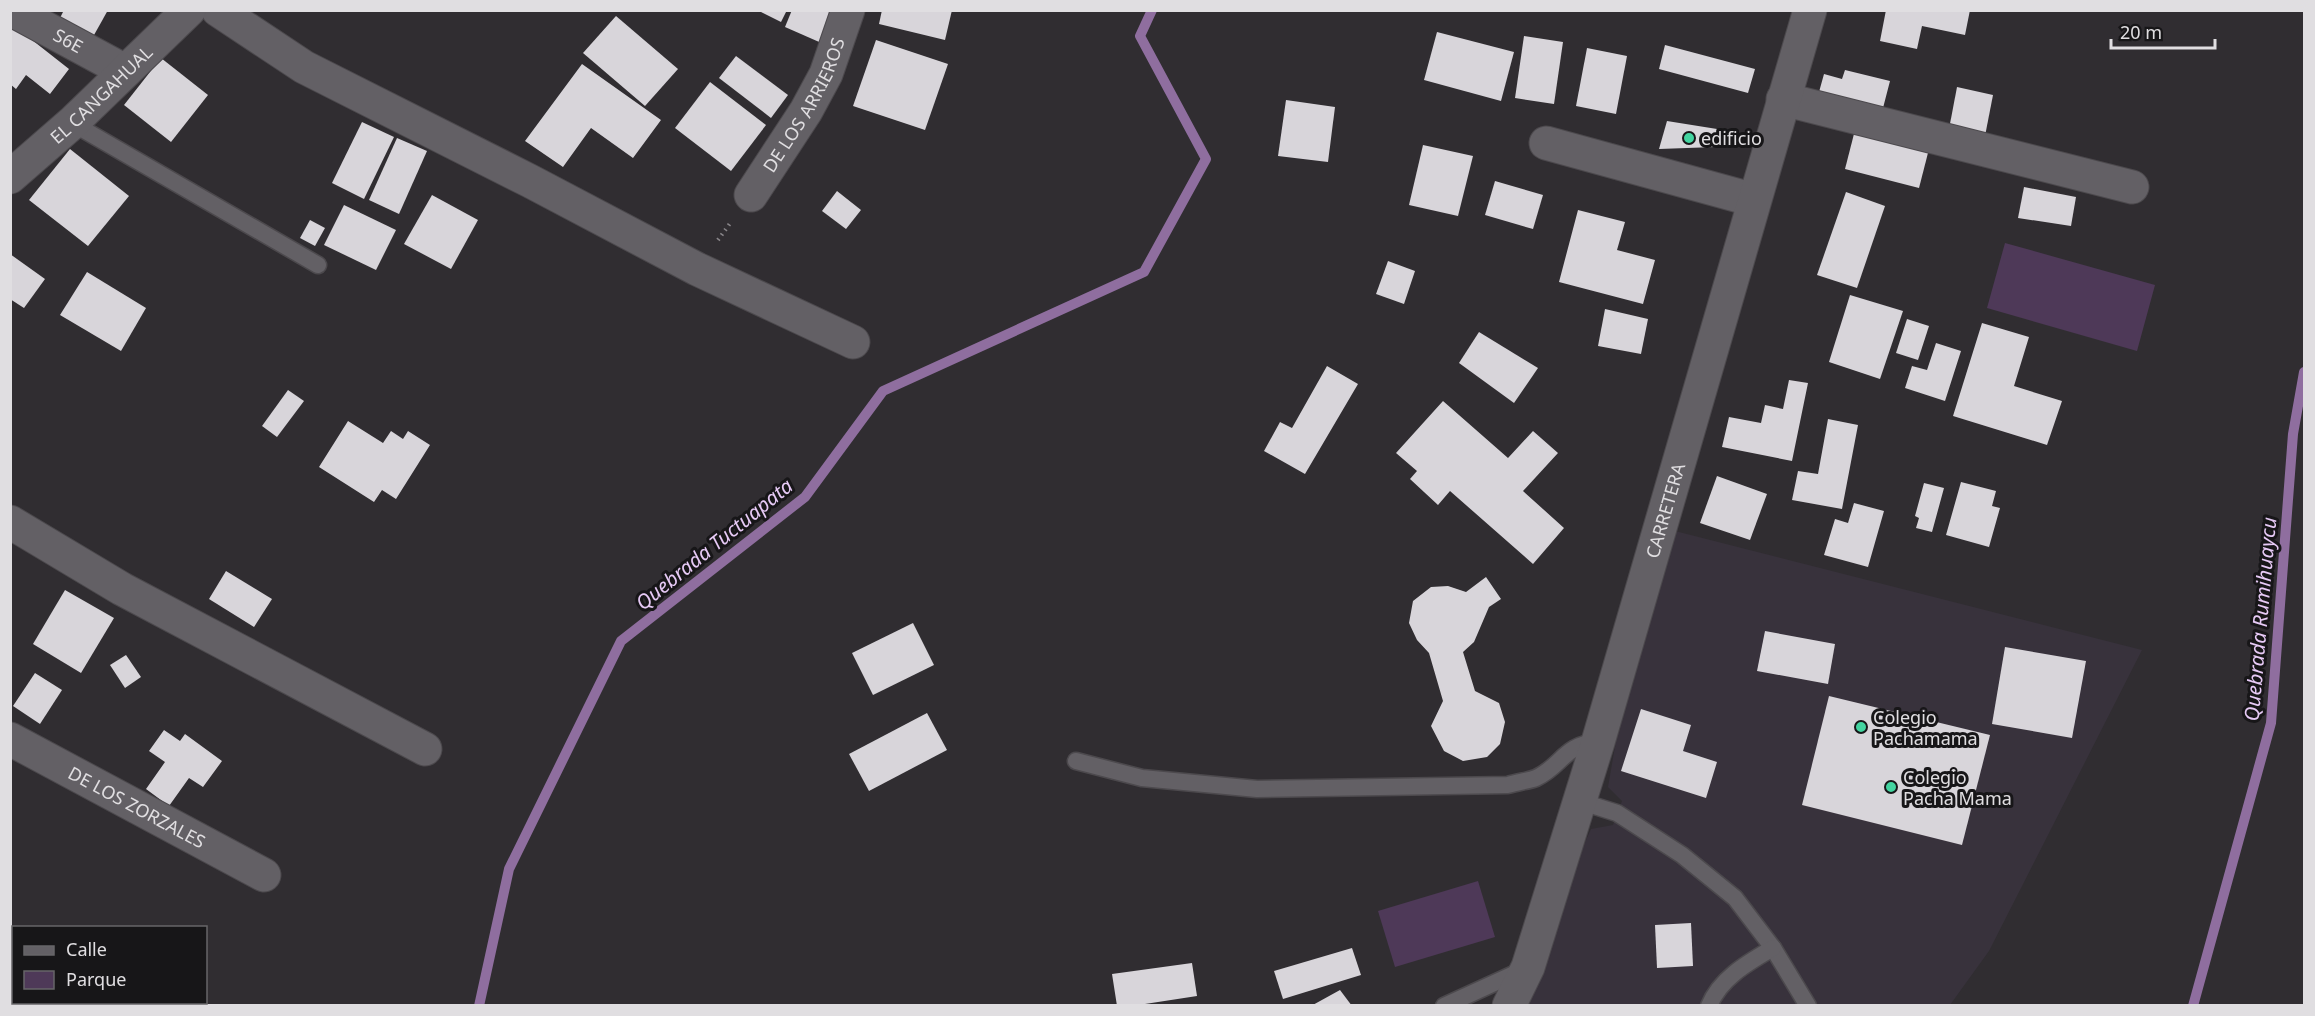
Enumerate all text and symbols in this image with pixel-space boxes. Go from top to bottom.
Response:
scale bar [2111,12,2214,50]
text: 20 m [2120,20,2162,44]
street label: S6E [49,23,87,58]
street label: DE LOS ARRIEROS [757,34,850,177]
street label: EL CANGAHUAL [45,40,157,149]
place label: edificio [1701,126,1762,150]
marker: edificio [1682,131,1696,145]
street label: CARRETERA [1640,460,1690,561]
water label: Quebrada Tuctuapata [630,472,798,616]
water label: Quebrada Rumihuaycu [2238,516,2282,722]
place label: Colegio Pachamama [1873,705,1978,750]
marker: Colegio Pachamama [1854,720,1868,734]
street label: DE LOS ZORZALES [64,760,210,854]
place label: Colegio Pacha Mama [1903,765,2012,810]
marker: Colegio Pacha Mama [1884,780,1898,794]
legend [12,926,207,1004]
text: Calle [66,937,107,961]
text: Parque [66,967,126,991]

